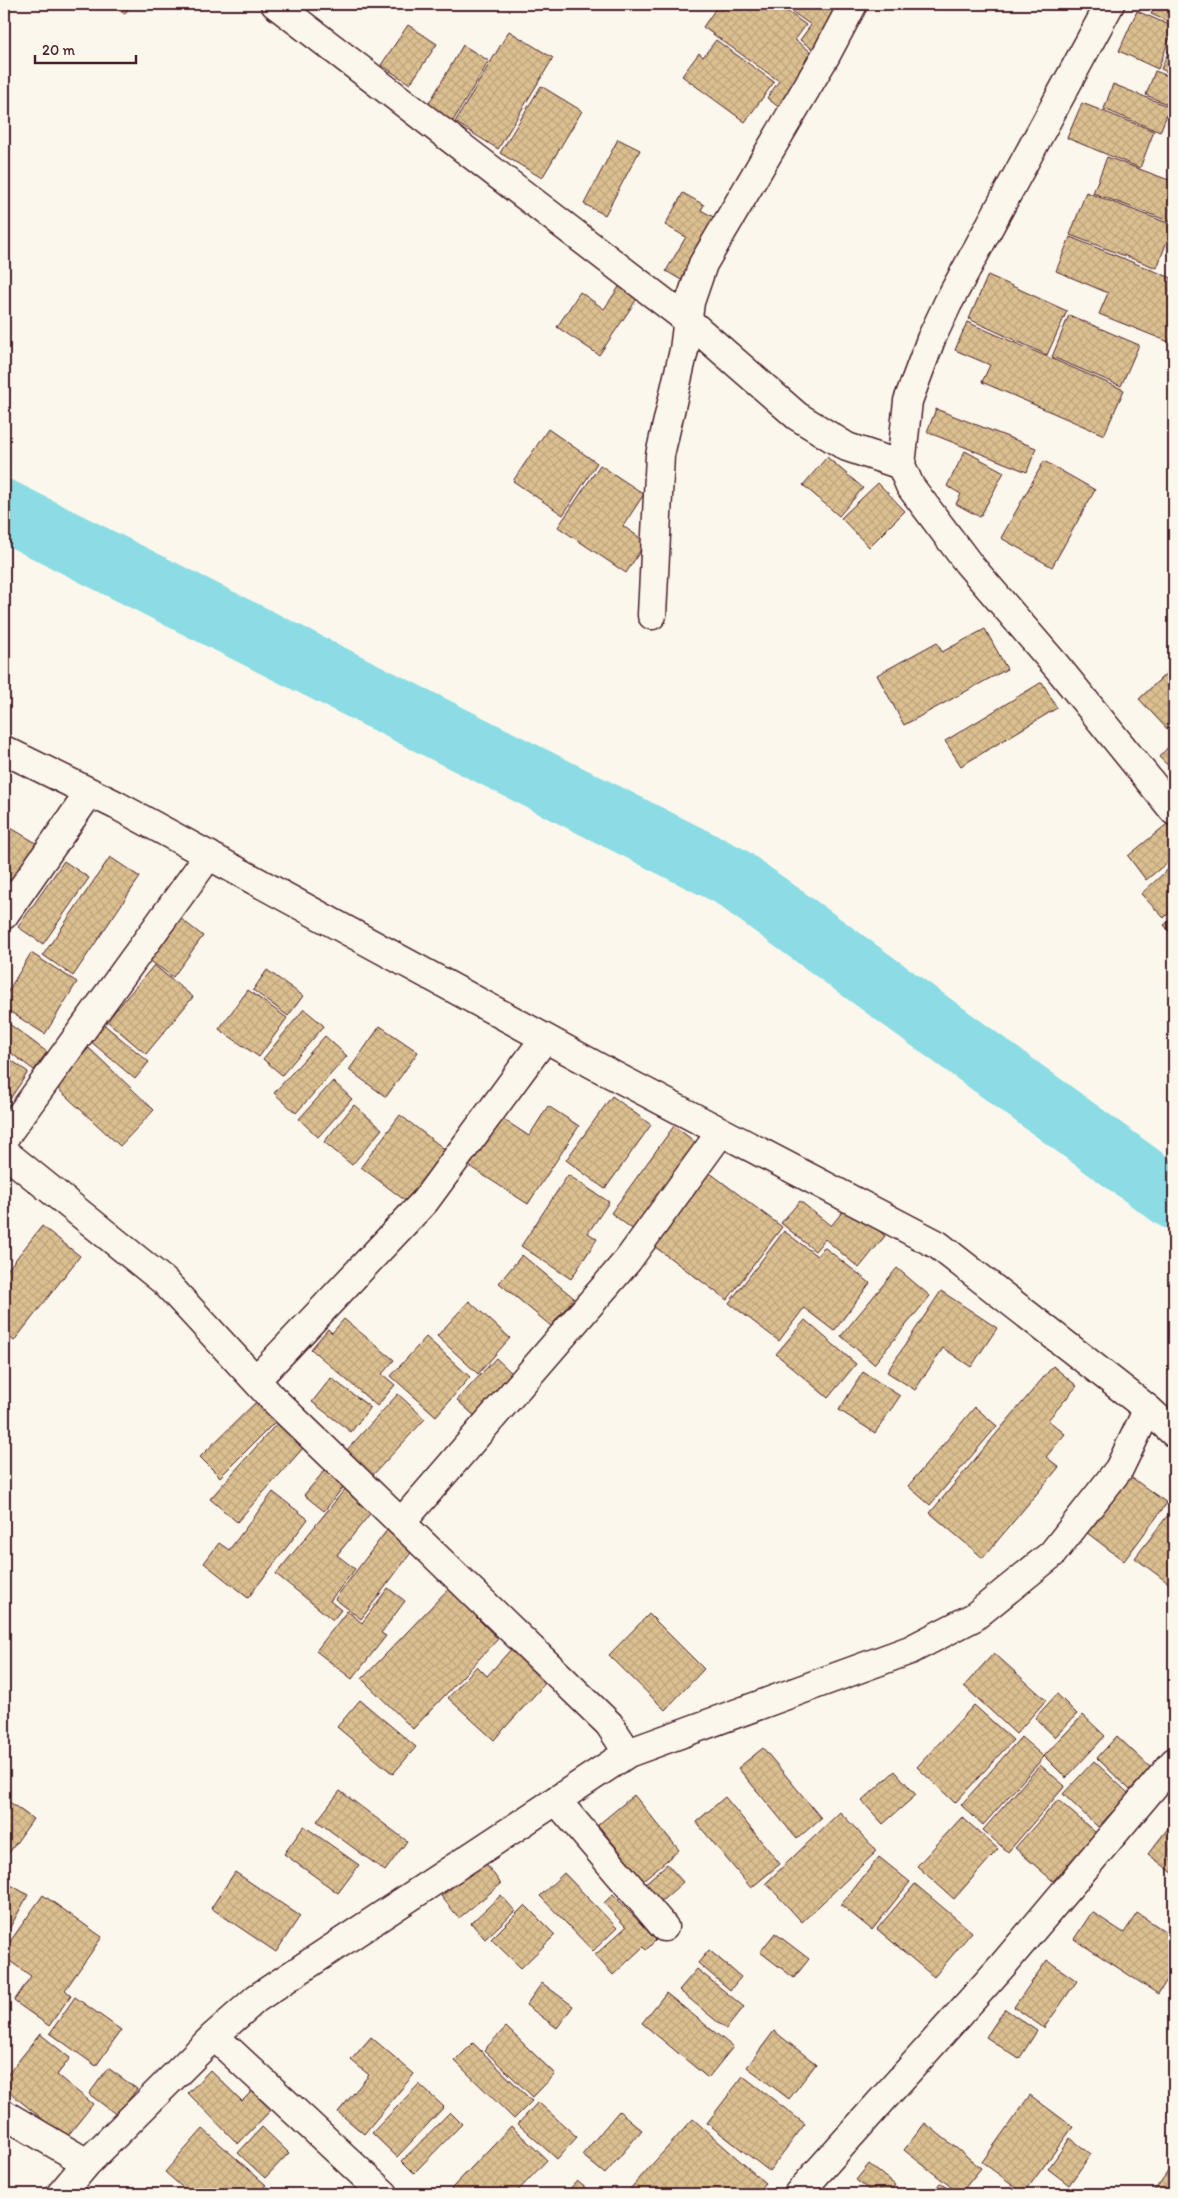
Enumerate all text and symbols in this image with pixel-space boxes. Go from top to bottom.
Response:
scale bar [35,32,136,64]
text: 20 m [42,41,76,59]

